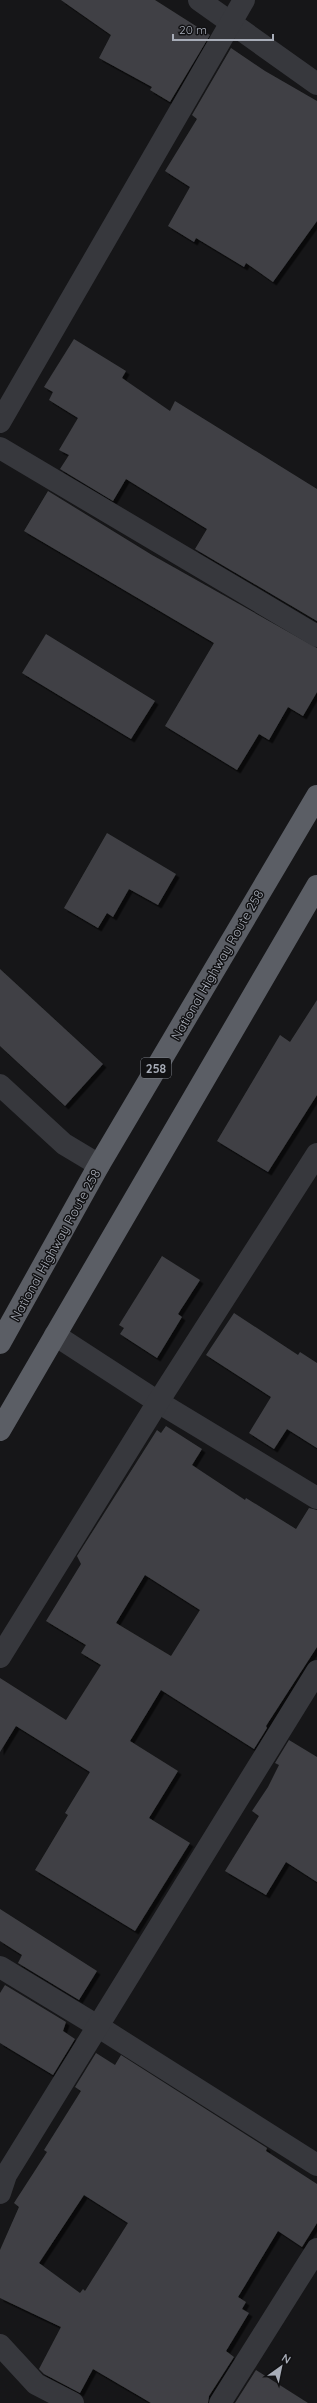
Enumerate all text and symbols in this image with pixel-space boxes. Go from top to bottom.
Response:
scale bar [173,16,273,42]
text: 20 m [179,22,207,37]
street label: National Highway Route 258 [167,887,267,1043]
road number: 258 [141,1058,171,1078]
street label: National Highway Route 258 [7,1166,103,1324]
north arrow [261,2347,301,2387]
text: N [279,2351,294,2367]

